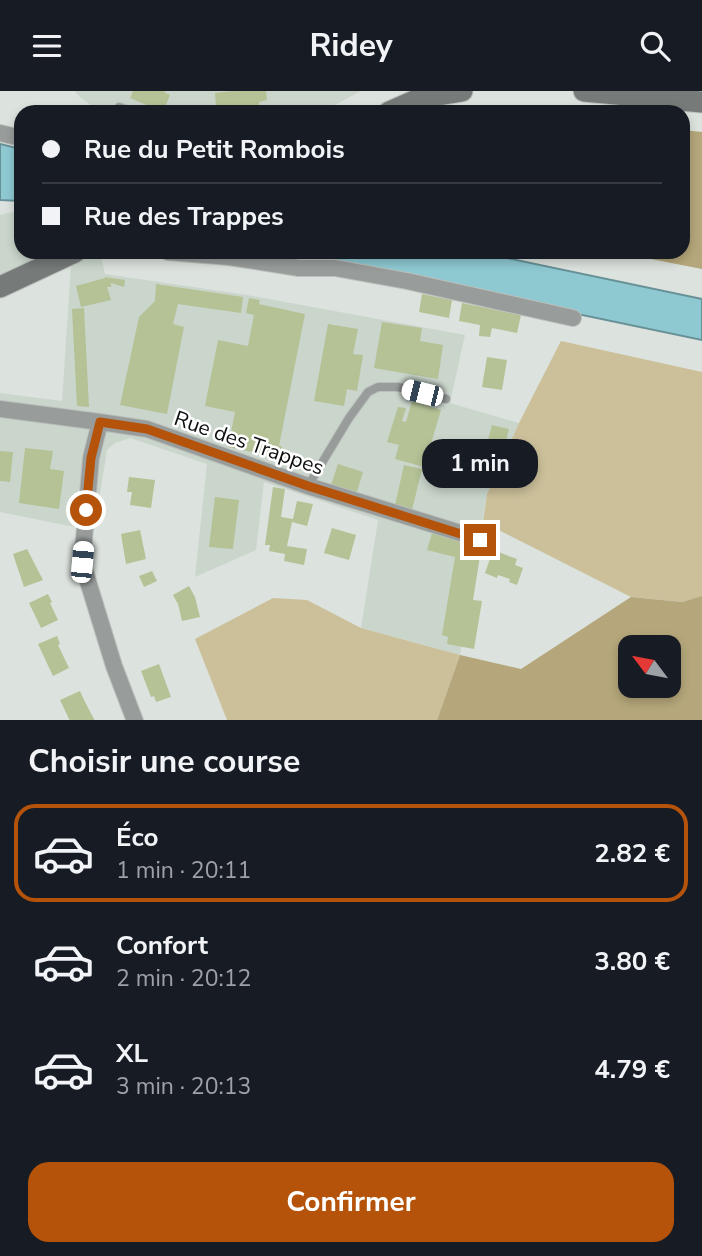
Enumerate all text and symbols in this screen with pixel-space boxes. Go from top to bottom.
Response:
text: Ridey [309,24,393,67]
icon: menu [28,27,66,65]
icon: search [636,27,674,65]
text: Rue du Petit Rombois [84,132,345,167]
text: Rue des Trappes [84,199,284,234]
car [400,378,445,408]
street label: Rue des Trappes [170,404,328,482]
callout: 1 min [422,439,538,487]
text: 1 min [450,448,510,479]
route start [70,494,102,526]
route end [464,524,496,556]
car [70,540,95,584]
north arrow [618,635,681,698]
map controls [618,635,681,698]
text: Choisir une course [28,740,300,783]
text: Éco [116,820,158,855]
icon: car [32,822,95,885]
text: 2.82 € [594,836,670,871]
text: 1 min · 20:11 [116,855,251,886]
text: Confort [116,928,208,963]
icon: car [32,930,95,993]
text: 3.80 € [594,944,670,979]
text: 2 min · 20:12 [116,963,251,994]
text: XL [116,1036,148,1071]
icon: car [32,1038,95,1101]
text: 4.79 € [594,1052,670,1087]
text: 3 min · 20:13 [116,1071,251,1102]
button: Confirmer [28,1162,674,1242]

